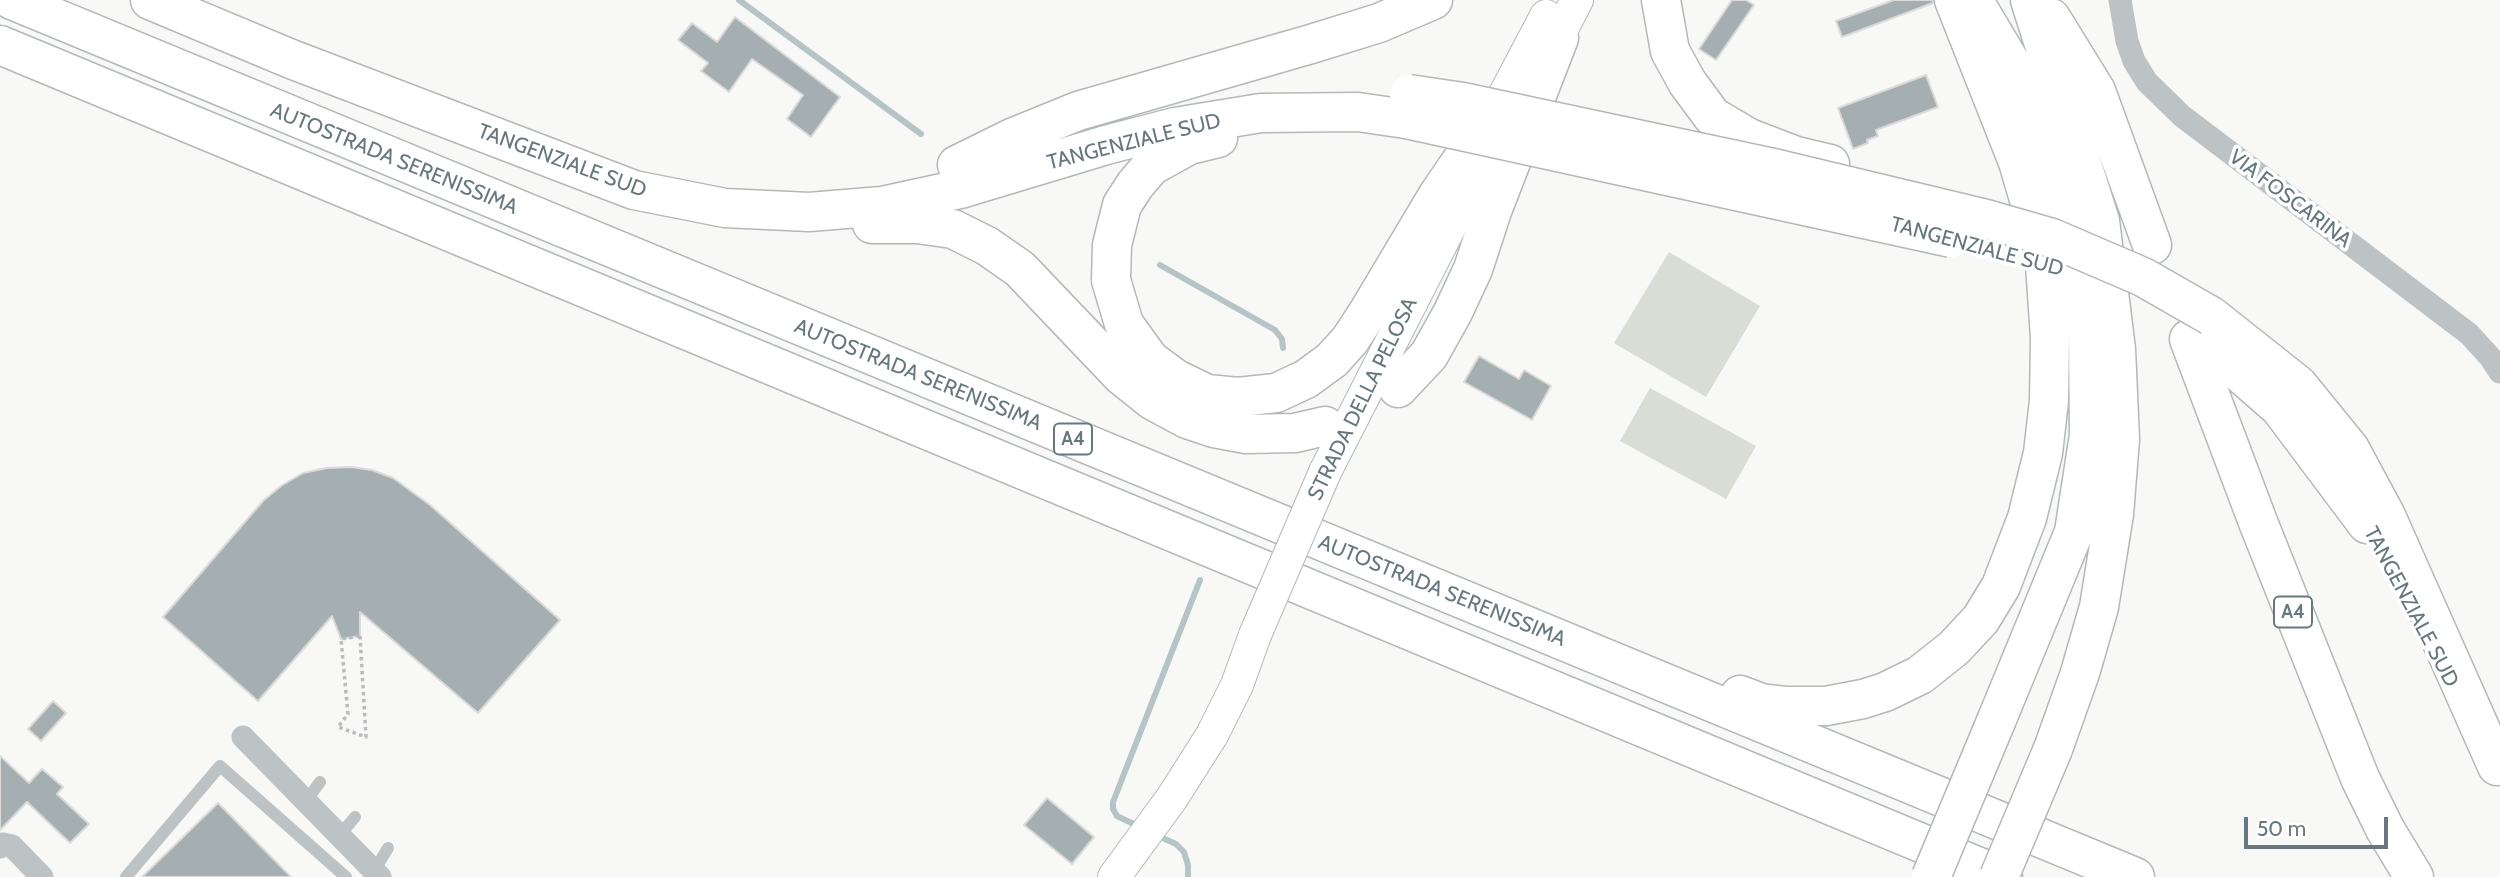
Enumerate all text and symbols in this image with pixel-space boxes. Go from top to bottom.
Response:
street label: AUTOSTRADA SERENISSIMA [267,98,521,220]
street label: TANGENZIALE SUD [1045,108,1223,176]
street label: TANGENZIALE SUD [474,119,650,203]
street label: VIA FOSCARINA [2224,145,2356,253]
street label: TANGENZIALE SUD [1888,212,2066,282]
street label: STRADA DELLA PELOSA [1303,294,1423,504]
street label: AUTOSTRADA SERENISSIMA [791,314,1045,436]
road number: A4 [1054,424,1092,454]
street label: TANGENZIALE SUD [2358,523,2464,691]
street label: AUTOSTRADA SERENISSIMA [1315,530,1569,652]
road number: A4 [2274,596,2312,628]
scale bar [2248,804,2392,848]
text: 50 m [2257,816,2306,841]

